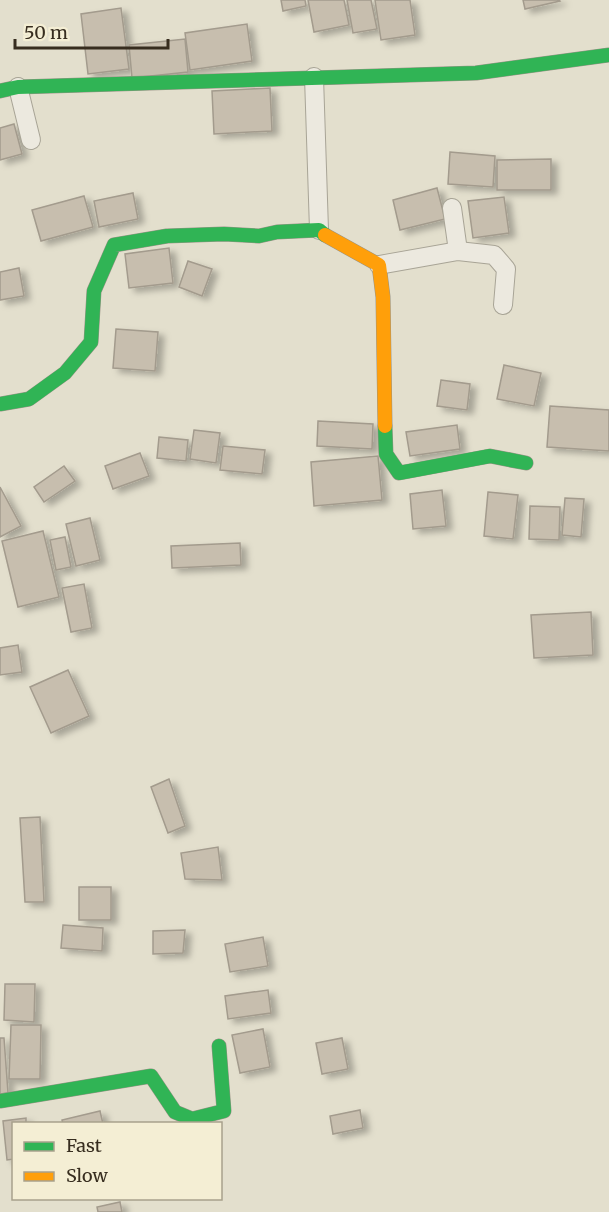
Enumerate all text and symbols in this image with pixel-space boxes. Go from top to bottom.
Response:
scale bar [15,12,168,50]
text: 50 m [24,21,68,44]
legend [12,1122,222,1200]
text: Fast [66,1134,102,1157]
text: Slow [66,1164,109,1187]

